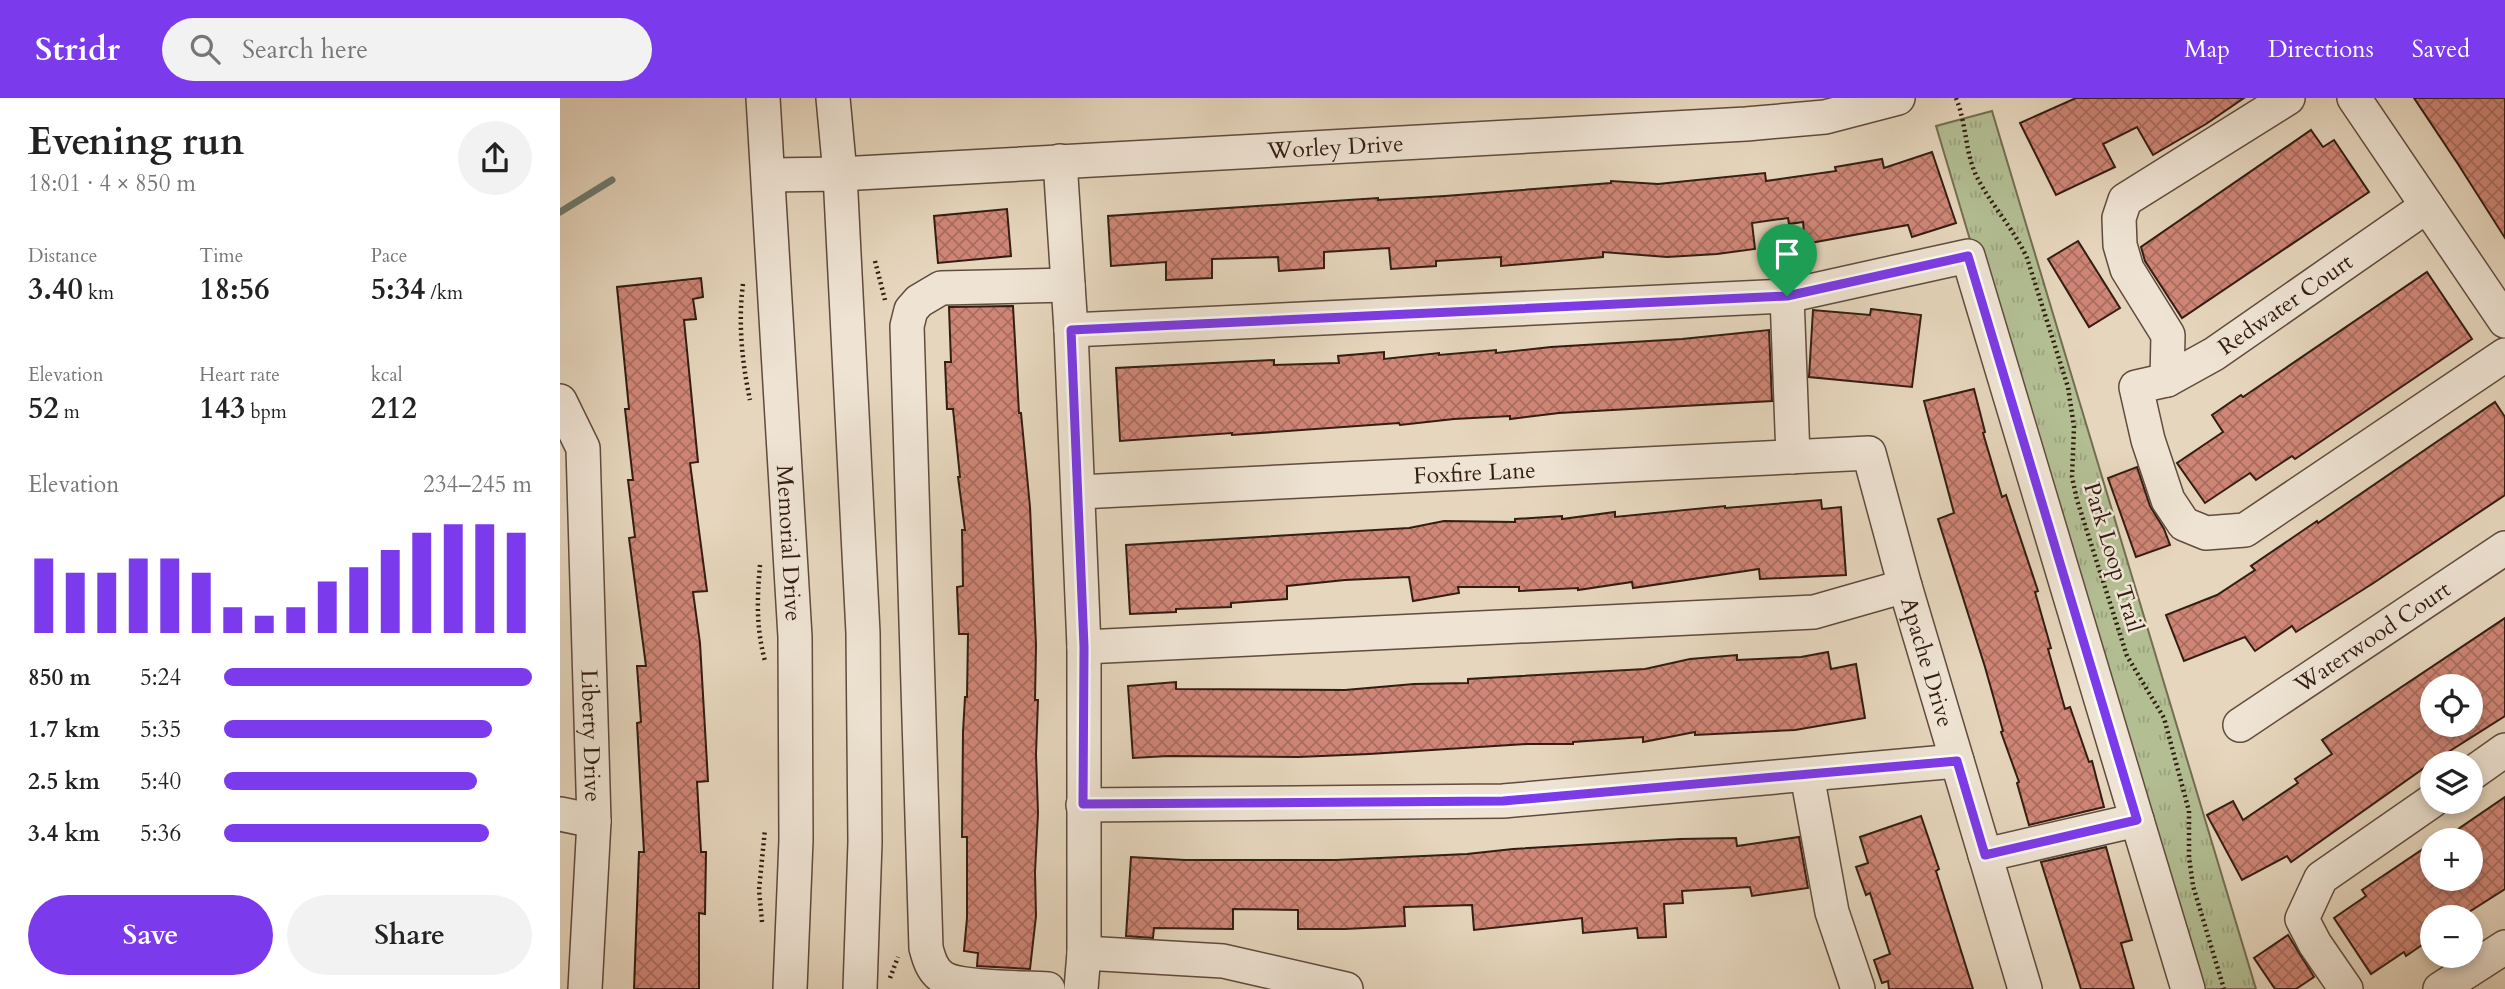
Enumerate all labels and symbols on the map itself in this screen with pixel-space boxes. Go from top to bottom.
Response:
street label: Worley Drive [1265,128,1404,166]
pin [1757,224,1817,296]
street label: Redwater Court [2212,247,2359,362]
street label: Foxfire Lane [1413,454,1536,491]
street label: Memorial Drive [769,464,809,622]
street label: Park Loop Trail [2076,478,2151,636]
street label: Waterwood Court [2288,574,2457,701]
street label: Apache Drive [1893,593,1961,731]
street label: Liberty Drive [574,669,608,802]

